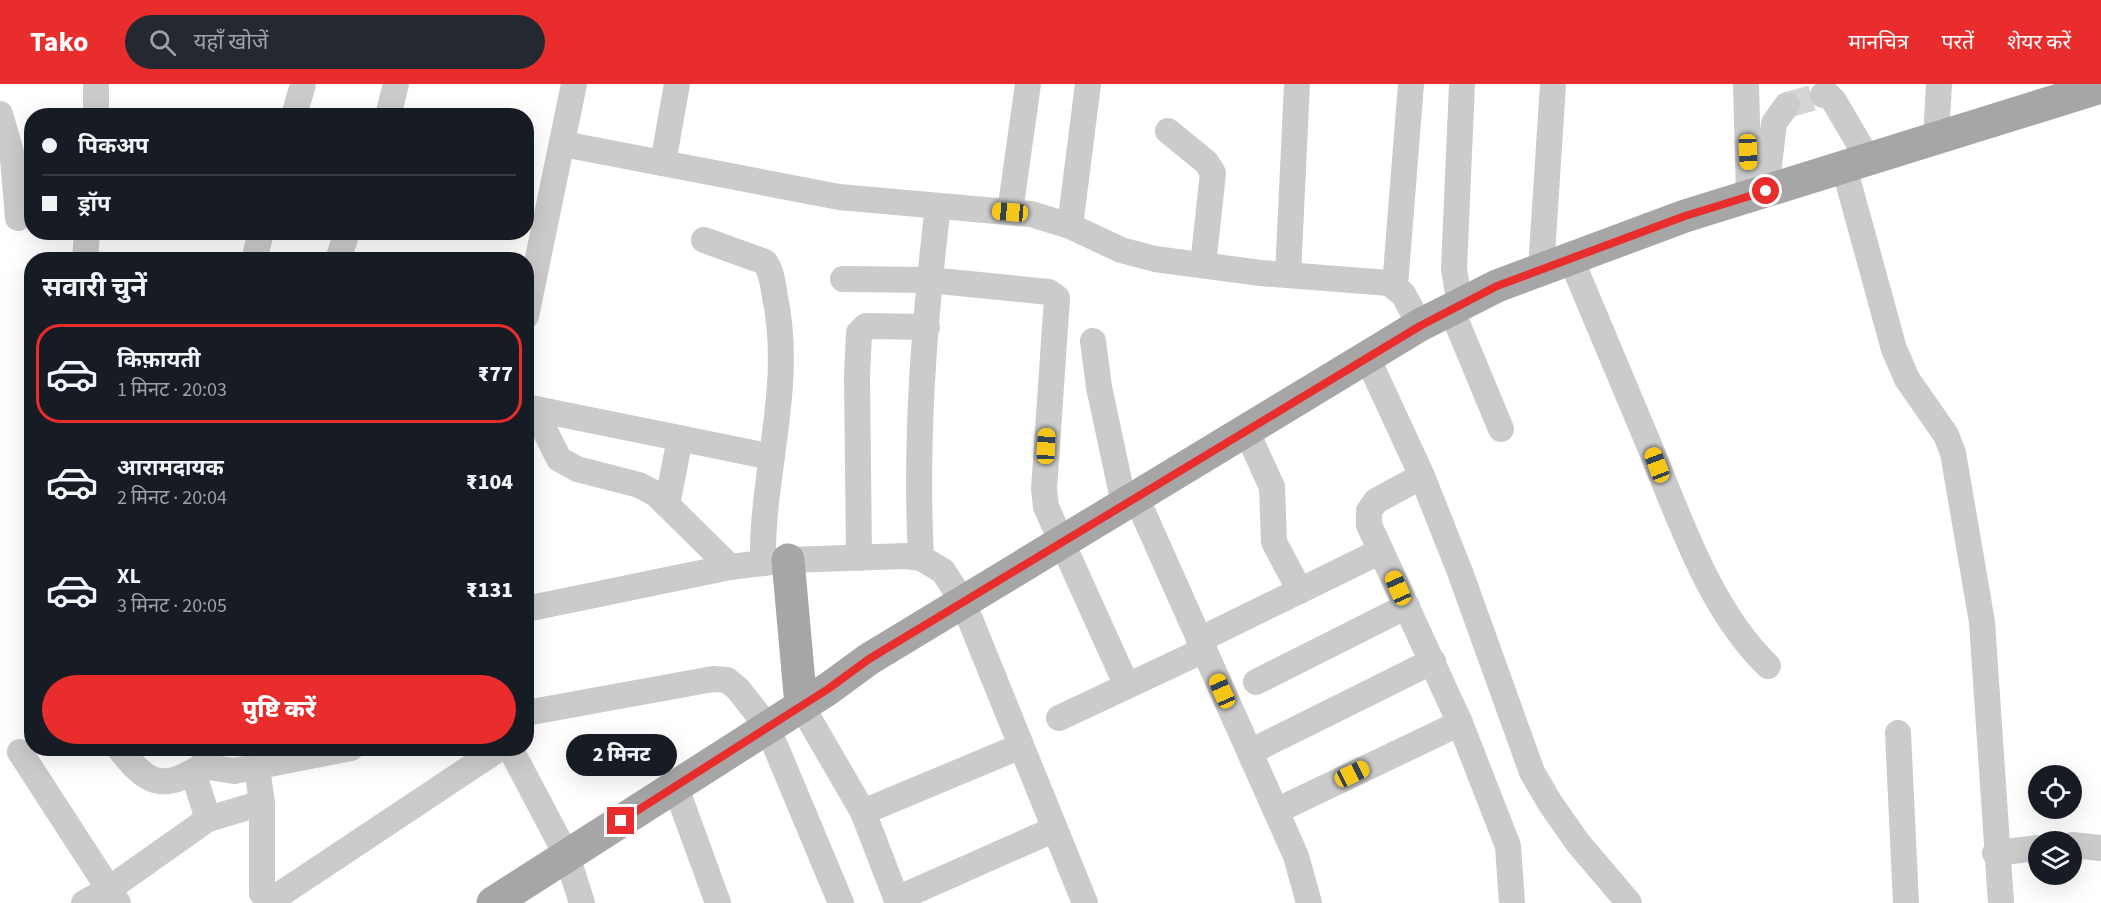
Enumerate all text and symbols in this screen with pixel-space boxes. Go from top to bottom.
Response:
search box [125,15,545,69]
text: Tako [30,22,89,62]
icon: search [146,26,179,59]
text: यहाँ खोजें [194,26,268,58]
text: मानचित्र [1849,27,1909,57]
text: परतें [1942,27,1974,57]
text: शेयर करें [2007,27,2071,57]
text: पिकअप [78,130,149,162]
car [1738,134,1758,170]
route start [1752,177,1779,204]
text: ड्रॉप [78,188,111,220]
car [991,201,1029,223]
text: सवारी चुनें [42,268,147,307]
text: किफ़ायती [117,344,201,376]
icon: car [45,347,99,401]
text: ₹77 [478,358,513,390]
text: 1 मिनट · 20:03 [117,376,227,404]
car [1036,428,1056,464]
car [1642,445,1672,485]
text: आरामदायक [117,452,224,484]
icon: car [45,455,99,509]
text: ₹104 [466,466,513,498]
text: 2 मिनट · 20:04 [117,484,227,512]
text: XL [117,560,141,592]
icon: car [45,563,99,617]
car [1382,568,1414,608]
text: ₹131 [466,574,513,606]
text: 3 मिनट · 20:05 [117,592,227,620]
car [1206,671,1238,711]
button: पुष्टि करें [42,675,516,744]
callout: 2 मिनट [566,734,676,776]
text: 2 मिनट [593,741,650,769]
car [1332,758,1372,790]
map controls [2028,765,2082,885]
button: locate [2028,765,2082,819]
route end [607,807,634,834]
button: layers [2028,831,2082,885]

